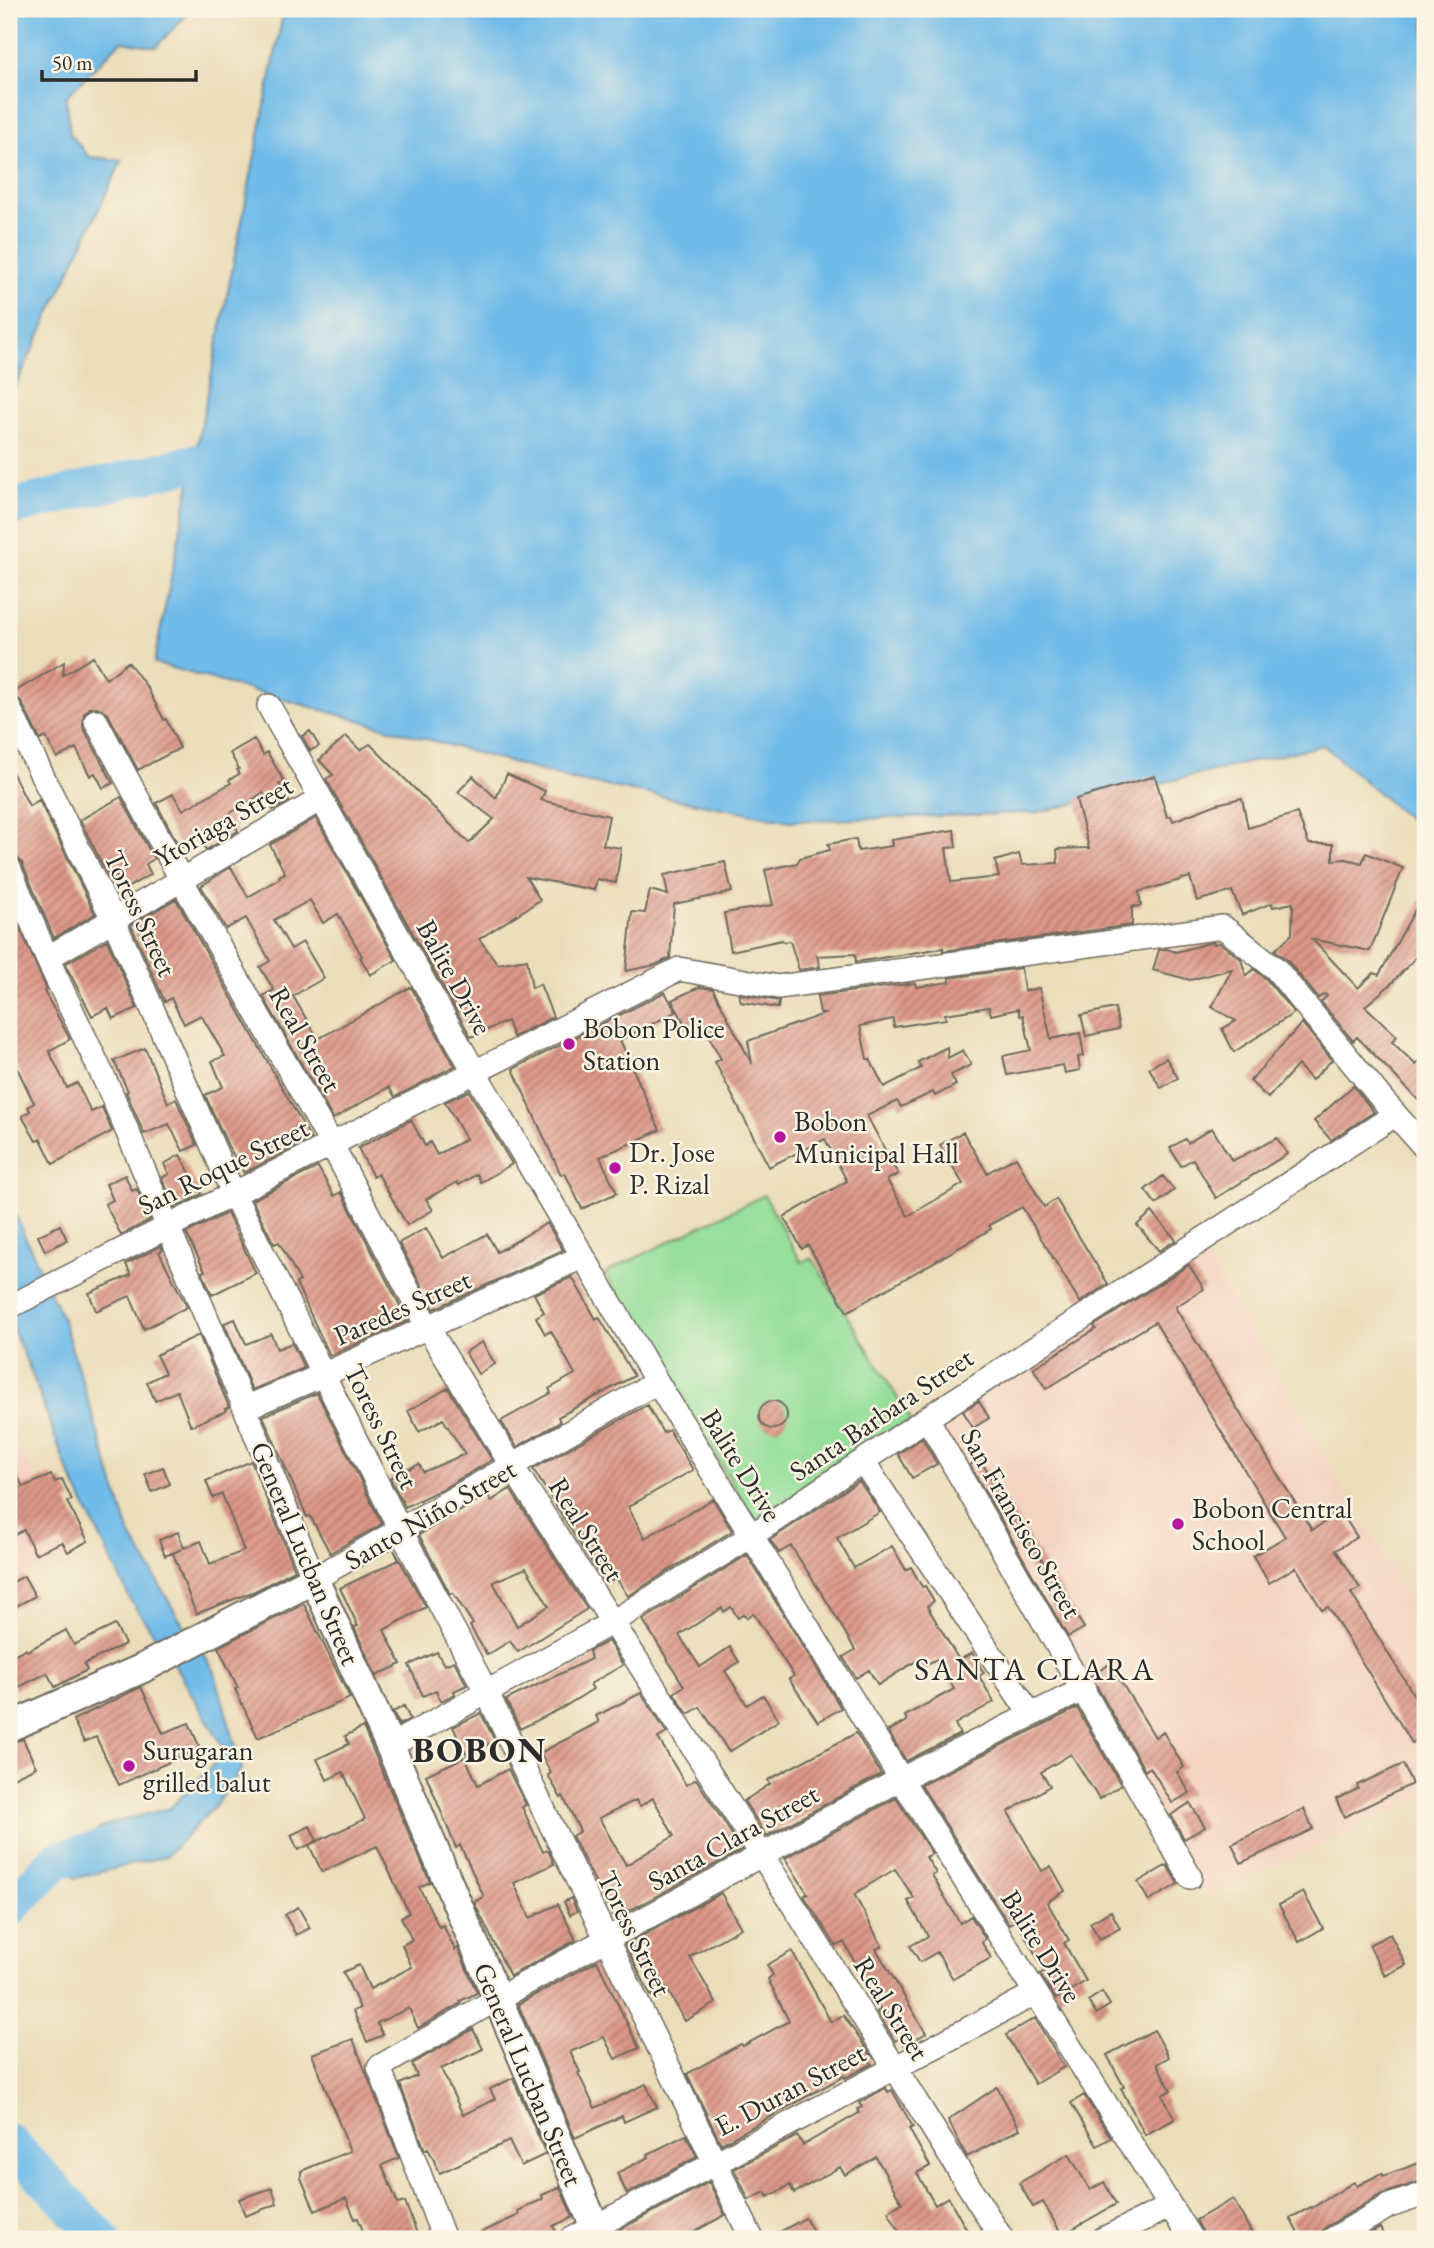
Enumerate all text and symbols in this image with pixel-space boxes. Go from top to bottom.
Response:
scale bar [42,38,196,82]
text: 50 m [52,49,93,76]
street label: Ytoriaga Street [147,767,299,875]
street label: Toress Street [96,844,186,982]
street label: Balite Drive [409,913,501,1041]
street label: Real Street [261,980,351,1098]
place label: Bobon Police Station [583,1010,725,1078]
marker: Bobon Police Station [561,1036,577,1052]
place label: Bobon Municipal Hall [794,1103,959,1171]
street label: San Roque Street [132,1109,315,1223]
marker: Bobon Municipal Hall [772,1129,788,1145]
place label: Dr. Jose P. Rizal [629,1134,715,1202]
marker: Dr. Jose P. Rizal [607,1160,623,1176]
street label: Paredes Street [328,1261,476,1353]
street label: Santa Barbara Street [782,1339,980,1489]
street label: Toress Street [336,1357,428,1495]
street label: Balite Drive [693,1402,791,1528]
street label: San Francisco Street [953,1422,1091,1625]
street label: General Lucban Street [243,1436,369,1670]
street label: Santo Niño Street [338,1450,522,1578]
street label: Real Street [541,1470,633,1588]
place label: Bobon Central School [1192,1490,1353,1558]
marker: Bobon Central School [1170,1516,1186,1532]
district label: SANTA CLARA [914,1648,1156,1690]
district label: BOBON [412,1727,548,1772]
place label: Surugaran grilled balut [143,1732,271,1800]
marker: Surugaran grilled balut [121,1758,137,1774]
street label: Santa Clara Street [641,1775,825,1899]
street label: Toress Street [589,1864,681,2002]
street label: Balite Drive [993,1883,1091,2009]
street label: Real Street [846,1949,938,2067]
street label: General Lucban Street [466,1957,592,2191]
street label: E. Duran Street [708,2034,872,2144]

